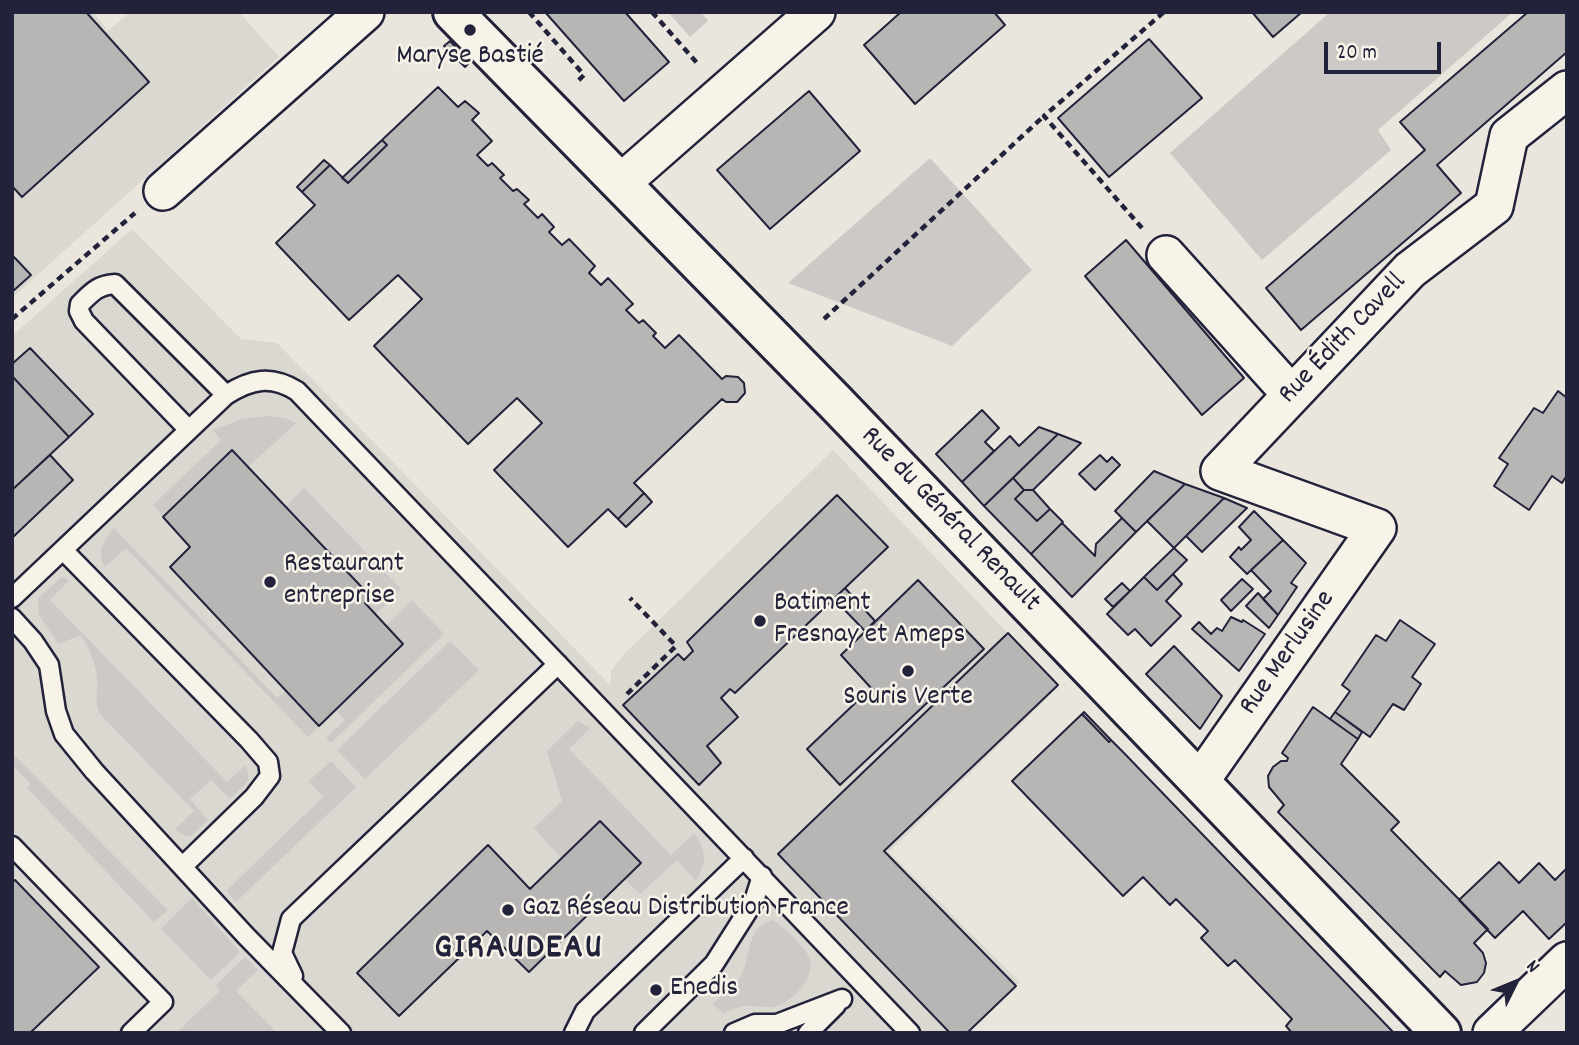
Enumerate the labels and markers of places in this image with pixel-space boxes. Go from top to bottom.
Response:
marker: Maryse Bastié [462,22,478,38]
place label: Maryse Bastié [396,41,544,75]
place label: Restaurant entreprise [284,549,404,615]
marker: Restaurant entreprise [262,574,278,590]
place label: Batiment Fresnay et Ameps [774,588,965,654]
marker: Batiment Fresnay et Ameps [752,613,768,629]
marker: Souris Verte [900,663,916,679]
place label: Souris Verte [843,682,973,716]
place label: Gaz Réseau Distribution France [522,893,849,927]
marker: Gaz Réseau Distribution France [500,902,516,918]
place label: Enedis [670,973,738,1007]
marker: Enedis [648,982,664,998]

